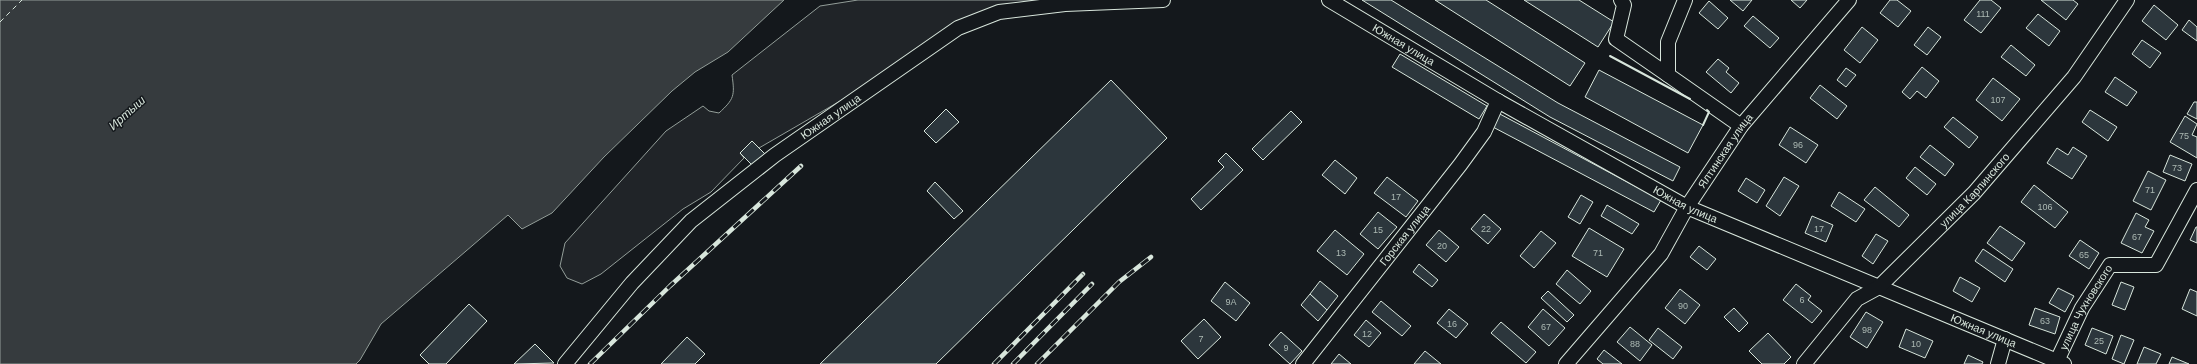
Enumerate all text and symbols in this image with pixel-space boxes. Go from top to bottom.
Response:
house number: 111 [1976,9,1990,19]
street label: Южная улица [1371,22,1438,68]
street label: Южная улица [798,91,863,141]
water label: Иртыш [106,93,148,133]
house number: 107 [1990,95,2006,105]
street label: Ялтинская улица [1695,110,1756,190]
house number: 75 [2179,131,2189,141]
house number: 96 [1793,140,1803,150]
street label: улица Карпинского [1937,151,2012,230]
house number: 73 [2172,163,2182,173]
street label: Южная улица [1651,183,1720,225]
house number: 71 [2145,185,2155,195]
house number: 17 [1391,192,1401,202]
street label: Горская улица [1377,202,1433,268]
house number: 106 [2037,202,2053,212]
house number: 22 [1481,224,1491,234]
house number: 17 [1814,224,1824,234]
house number: 15 [1373,225,1383,235]
house number: 67 [2132,232,2142,242]
house number: 20 [1437,241,1447,251]
house number: 13 [1336,248,1346,258]
house number: 71 [1593,248,1603,258]
house number: 65 [2079,250,2089,260]
street label: улица Чухновского [2057,262,2115,352]
house number: 6 [1799,295,1805,305]
house number: 9А [1225,297,1237,307]
house number: 90 [1678,301,1688,311]
street label: Южная улица [1949,312,2019,350]
house number: 63 [2040,316,2050,326]
house number: 16 [1447,319,1457,329]
house number: 67 [1541,322,1551,332]
house number: 98 [1862,325,1872,335]
house number: 12 [1362,329,1372,339]
house number: 7 [1198,334,1204,344]
house number: 25 [2094,336,2104,346]
house number: 88 [1630,339,1640,349]
house number: 10 [1911,339,1921,349]
house number: 9 [1283,343,1289,353]

